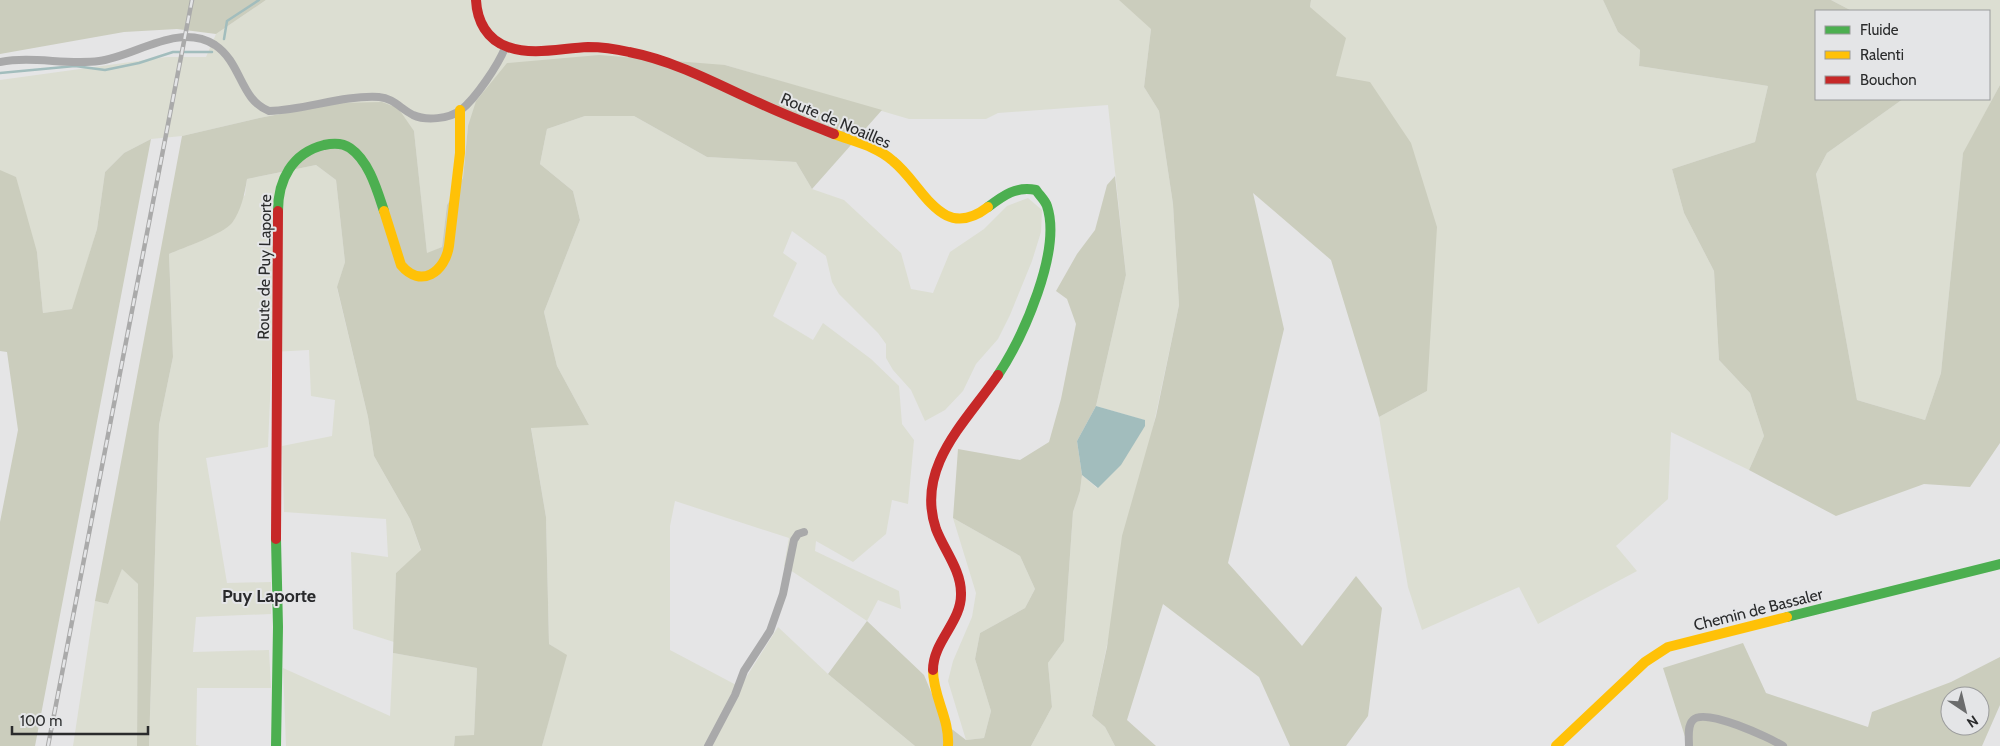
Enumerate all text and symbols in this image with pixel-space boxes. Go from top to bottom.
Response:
legend [1815,10,1990,100]
text: Fluide [1860,21,1899,39]
text: Ralenti [1860,46,1904,64]
text: Bouchon [1860,71,1917,89]
street label: Route de Noailles [778,89,894,152]
street label: Route de Puy Laporte [254,194,275,340]
street label: Chemin de Bassaler [1692,584,1826,635]
district label: Puy Laporte [222,585,316,607]
north arrow [1940,686,1990,736]
scale bar [12,704,149,736]
text: N [1963,711,1982,732]
text: 100 m [20,712,62,730]

